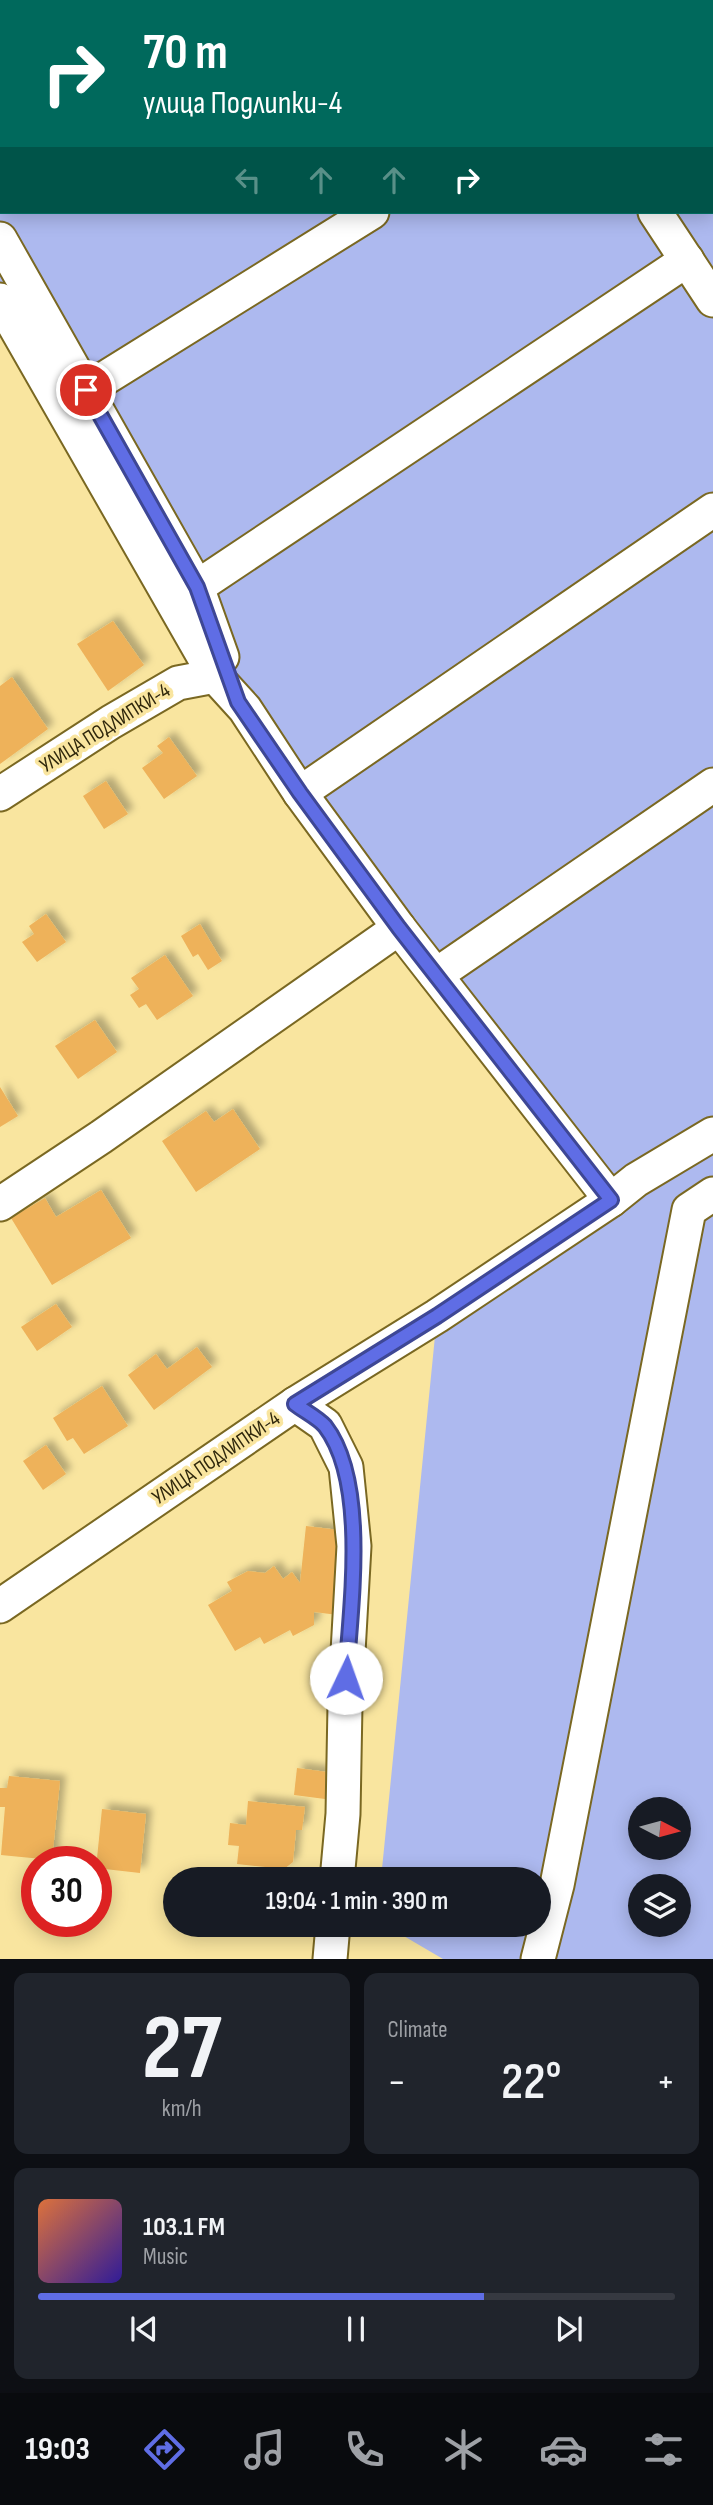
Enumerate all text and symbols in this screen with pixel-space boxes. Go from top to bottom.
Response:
text: 70 m [143,24,228,83]
icon: right [28,28,119,119]
text: улица Подлипки-4 [143,84,342,123]
icon: left [229,161,267,199]
icon: ahead [302,161,340,199]
icon: ahead [375,161,413,199]
icon: right [448,161,486,199]
pin [56,360,116,420]
icon: arrive [67,371,105,409]
street label: УЛИЦА ПОДЛИПКИ-4 [35,678,175,778]
street label: УЛИЦА ПОДЛИПКИ-4 [147,1406,285,1510]
position arrow [309,1641,383,1715]
north arrow [628,1797,691,1860]
map controls [628,1797,691,1937]
speed limit sign: 30 [21,1846,112,1937]
button: layers [628,1874,691,1937]
text: 19:04 · 1 min · 390 m [266,1886,448,1917]
text: 27 [142,1995,222,2104]
text: Climate [388,2016,447,2044]
text: 22° [501,2051,562,2114]
text: − [388,2060,406,2105]
text: + [656,2060,675,2105]
text: km/h [162,2095,202,2123]
text: 103.1 FM [143,2212,225,2243]
text: Music [143,2243,188,2271]
icon: previous [125,2310,163,2348]
icon: pause [337,2310,375,2348]
icon: next [550,2310,588,2348]
icon: directions [140,2425,189,2474]
icon: music [240,2425,289,2474]
icon: phone [340,2425,389,2474]
icon: climate [439,2425,488,2474]
icon: car [539,2425,588,2474]
icon: filters [639,2425,688,2474]
text: 19:03 [25,2430,90,2469]

